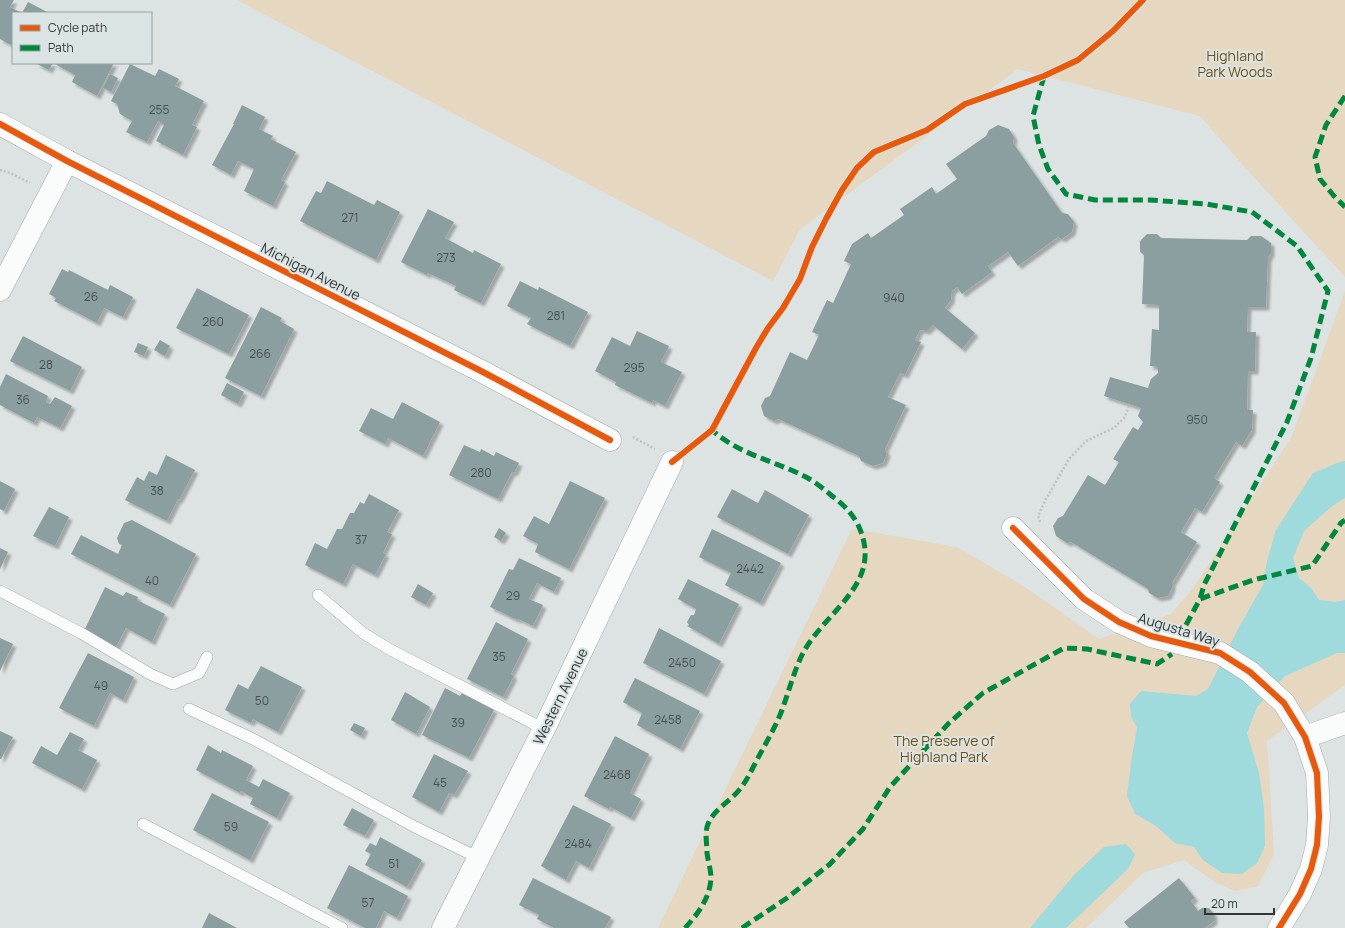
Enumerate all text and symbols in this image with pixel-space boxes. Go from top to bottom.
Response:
legend [12,12,152,64]
text: Cycle path [48,19,107,36]
text: Path [48,39,74,56]
park label: Highland Park Woods [1197,46,1273,81]
house number: 255 [149,101,169,118]
house number: 271 [341,209,359,226]
street label: Michigan Avenue [258,238,364,304]
house number: 273 [436,249,456,266]
house number: 26 [84,288,98,305]
house number: 940 [883,289,905,306]
house number: 281 [547,307,565,324]
house number: 260 [202,313,224,330]
house number: 266 [249,345,271,362]
house number: 28 [39,356,53,373]
house number: 295 [623,359,645,376]
house number: 36 [16,391,30,408]
house number: 950 [1186,411,1208,428]
house number: 280 [470,464,492,481]
house number: 38 [150,482,164,499]
house number: 37 [355,531,367,548]
house number: 2442 [736,560,764,577]
house number: 40 [145,572,159,589]
house number: 29 [506,587,520,604]
street label: Augusta Way [1136,608,1223,651]
street label: Western Avenue [528,644,592,748]
house number: 35 [492,648,506,665]
house number: 2450 [668,654,696,671]
house number: 49 [94,677,108,694]
house number: 50 [255,692,269,709]
house number: 2458 [654,711,682,728]
house number: 39 [451,714,465,731]
park label: The Preserve of Highland Park [894,731,994,766]
house number: 2468 [603,766,631,783]
house number: 45 [433,774,447,791]
house number: 59 [224,818,238,835]
house number: 2484 [564,835,592,852]
house number: 51 [388,855,400,872]
scale bar [1205,890,1274,916]
house number: 57 [362,894,374,911]
text: 20 m [1211,895,1238,912]

